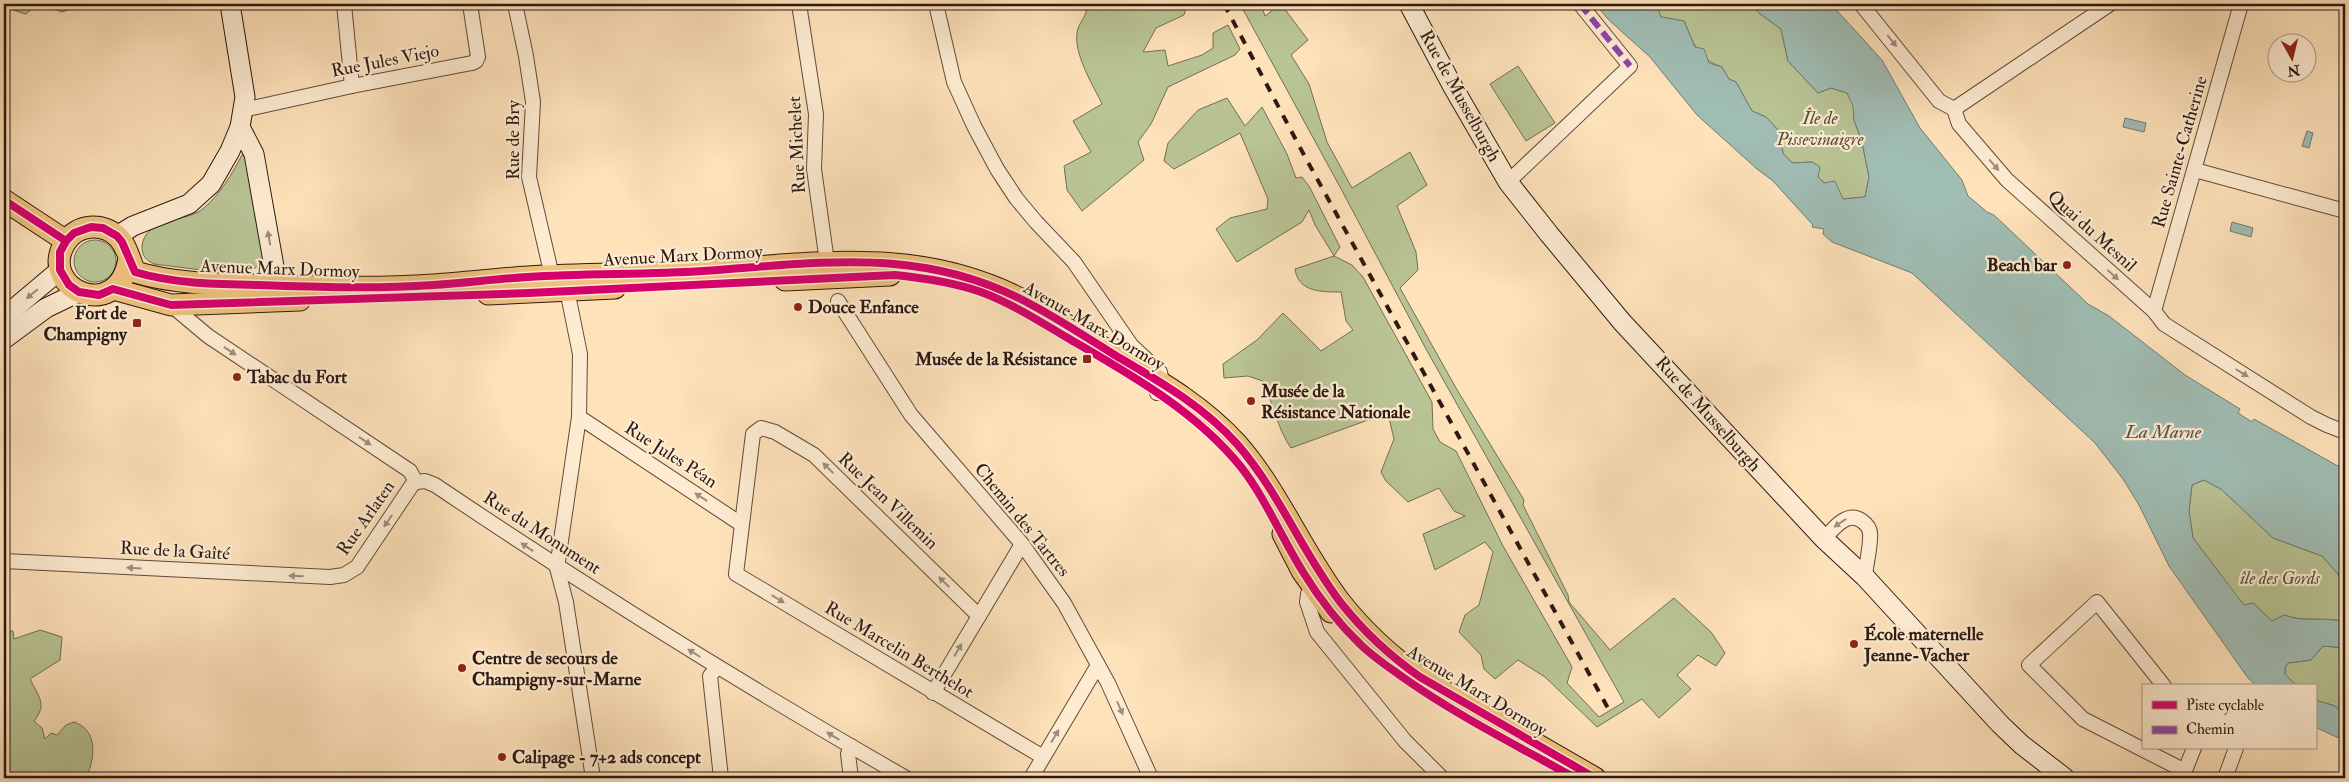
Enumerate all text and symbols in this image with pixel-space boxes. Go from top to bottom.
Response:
street label: Rue de Musselburgh [1414,26,1506,167]
north arrow [2266,32,2316,82]
one-way arrow [1887,35,1898,48]
street label: Rue Jules Viejo [329,39,441,83]
text: N [2286,61,2302,80]
street label: Rue Sainte-Catherine [2147,73,2213,231]
street label: Rue Michelet [783,96,811,194]
street label: Rue de Bry [502,99,525,180]
park label: Île de Pissevinaigre [1776,107,1864,151]
one-way arrow [1989,158,2000,171]
street label: Quai du Mesnil [2043,185,2142,277]
one-way arrow [265,229,273,245]
street label: Avenue Marx Dormoy [602,240,764,272]
place label: Beach bar [1987,254,2057,277]
street label: Avenue Marx Dormoy [199,255,361,283]
marker: Beach bar [2061,259,2073,271]
one-way arrow [2107,270,2120,281]
street label: Avenue Marx Dormoy [1018,276,1170,376]
one-way arrow [26,288,39,299]
place label: Douce Enfance [808,296,919,319]
marker: Douce Enfance [792,301,804,313]
place label: Fort de Champigny [43,302,128,346]
marker: Fort de Champigny [131,317,143,329]
one-way arrow [223,346,237,355]
place label: Musée de la Résistance [914,348,1077,371]
street label: Rue de Musselburgh [1650,352,1766,477]
marker: Musée de la Résistance [1081,353,1093,365]
place label: Tabac du Fort [246,366,347,389]
one-way arrow [2235,369,2248,378]
marker: Tabac du Fort [231,371,243,383]
place label: Musée de la Résistance Nationale [1260,380,1411,424]
marker: Musée de la Résistance Nationale [1245,395,1257,407]
street label: Rue Jules Péan [620,417,722,493]
water label: La Marne [2124,420,2202,444]
one-way arrow [359,436,372,446]
street label: Rue Jean Villemin [833,447,943,555]
street label: Chemin des Tartres [969,458,1075,582]
one-way arrow [822,462,834,474]
street label: Rue Arlaten [332,476,400,560]
street label: Rue du Monument [479,486,605,580]
one-way arrow [694,492,708,502]
one-way arrow [383,514,393,528]
one-way arrow [1833,518,1847,528]
street label: Rue de la Gaîté [120,537,231,565]
one-way arrow [520,542,534,552]
one-way arrow [125,563,141,571]
park label: île des Gords [2240,567,2321,590]
one-way arrow [288,571,304,579]
one-way arrow [938,576,950,588]
one-way arrow [771,595,784,604]
street label: Rue Marcelin Berthelot [820,596,978,704]
place label: École maternelle Jeanne-Vacher [1863,622,1984,667]
marker: École maternelle Jeanne-Vacher [1848,638,1860,650]
street label: Avenue Marx Dormoy [1402,640,1552,742]
one-way arrow [954,644,963,657]
place label: Centre de secours de Champigny-sur-Marne [472,647,642,691]
one-way arrow [687,648,700,657]
marker: Centre de secours de Champigny-sur-Marne [456,662,468,674]
legend [2142,684,2316,750]
text: Piste cyclable [2186,696,2264,715]
one-way arrow [1116,701,1124,715]
text: Chemin [2186,720,2235,739]
one-way arrow [1051,729,1060,743]
one-way arrow [827,732,840,741]
place label: Calipage - 7+2 ads concept [512,746,701,769]
marker: Calipage - 7+2 ads concept [496,751,508,763]

